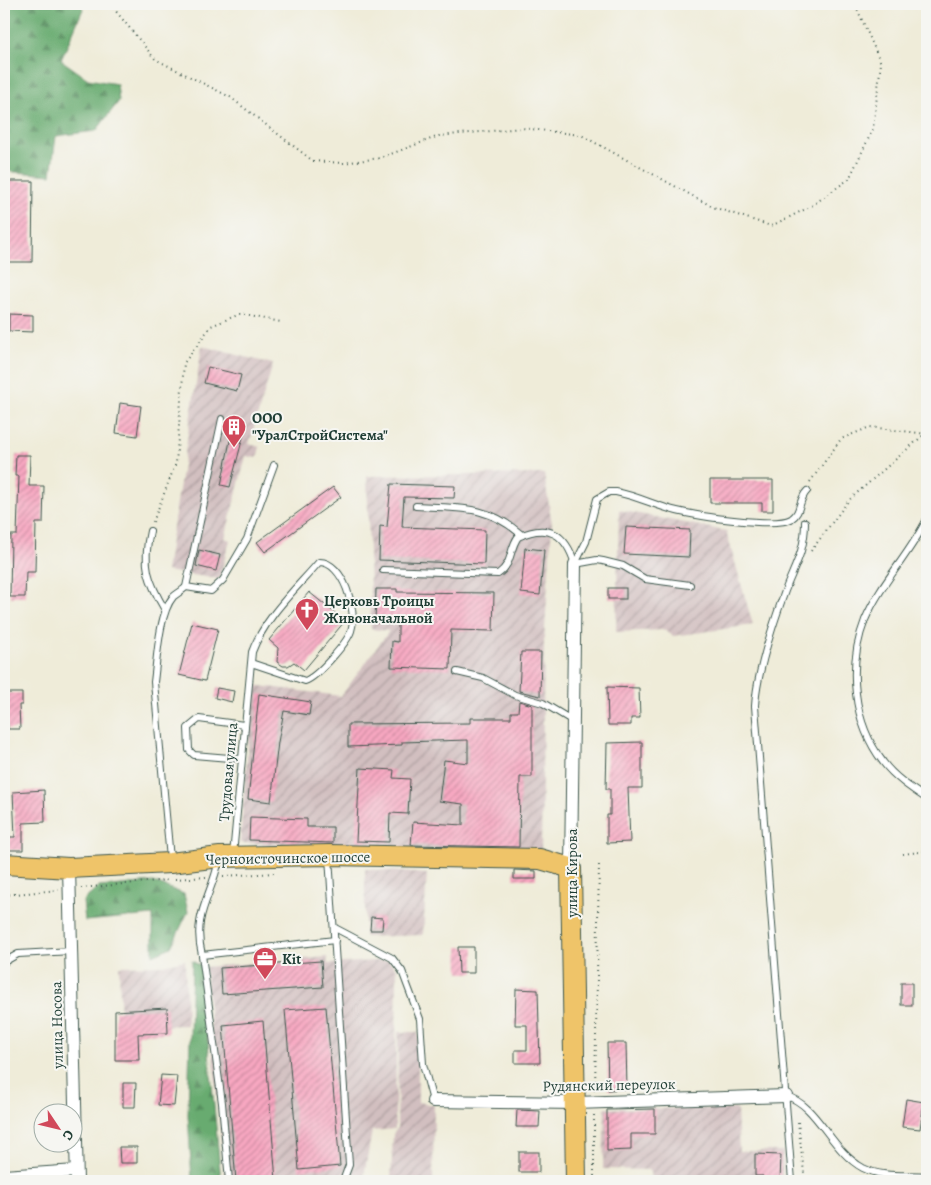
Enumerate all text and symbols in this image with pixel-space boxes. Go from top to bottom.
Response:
place label: ООО "УралСтройСистема" [252,408,388,445]
building icon: ООО "УралСтройСистема" [221,414,247,448]
place label: Церковь Троицы Живоначальной [324,591,434,628]
church icon: Церковь Троицы Живоначальной [294,597,320,631]
street label: Трудовая улица [214,721,242,823]
street label: улица Кирова [562,828,582,919]
street label: Черноисточинское шоссе [206,847,371,869]
office icon: Kit [252,946,278,980]
place label: Kit [282,949,301,969]
street label: улица Носова [46,981,68,1070]
street label: Рудянский переулок [542,1074,676,1096]
north arrow [32,1102,82,1152]
text: С [58,1126,78,1144]

